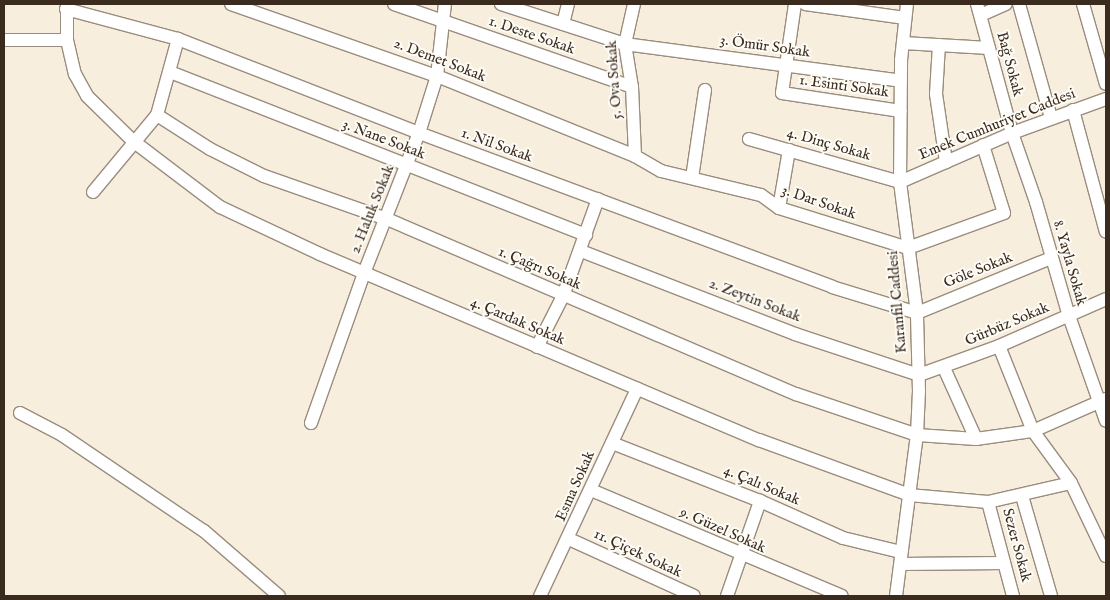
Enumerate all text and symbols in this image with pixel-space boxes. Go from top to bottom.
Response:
street label: 1. Deste Sokak [487,12,577,58]
street label: Bağ Sokak [993,30,1027,98]
street label: 3. Ömür Sokak [719,31,811,61]
street label: 2. Demet Sokak [391,34,489,86]
street label: 5. Ova Sokak [602,40,626,120]
street label: 1. Esinti Sokak [798,71,890,101]
street label: Emek Cumhuriyet Caddesi [916,84,1078,164]
street label: 3. Nane Sokak [340,115,428,163]
street label: 4. Dinç Sokak [785,123,873,165]
street label: 1. Nil Sokak [459,124,535,166]
street label: 2. Haluk Sokak [346,162,398,256]
street label: 3. Dar Sokak [779,181,859,223]
street label: 8. Yayla Sokak [1049,218,1091,308]
street label: 1. Çağrı Sokak [496,242,584,294]
street label: Göle Sokak [941,248,1015,292]
street label: Karanfil Caddesi [884,250,910,354]
street label: 2. Zeytin Sokak [706,274,804,326]
street label: 4. Çardak Sokak [468,293,568,349]
street label: Gürbüz Sokak [962,298,1052,350]
street label: Esma Sokak [551,448,599,524]
street label: 4. Çalı Sokak [721,461,803,509]
street label: 9. Güzel Sokak [677,503,769,557]
street label: Sezer Sokak [999,506,1035,584]
street label: 11. Çiçek Sokak [591,525,685,581]

